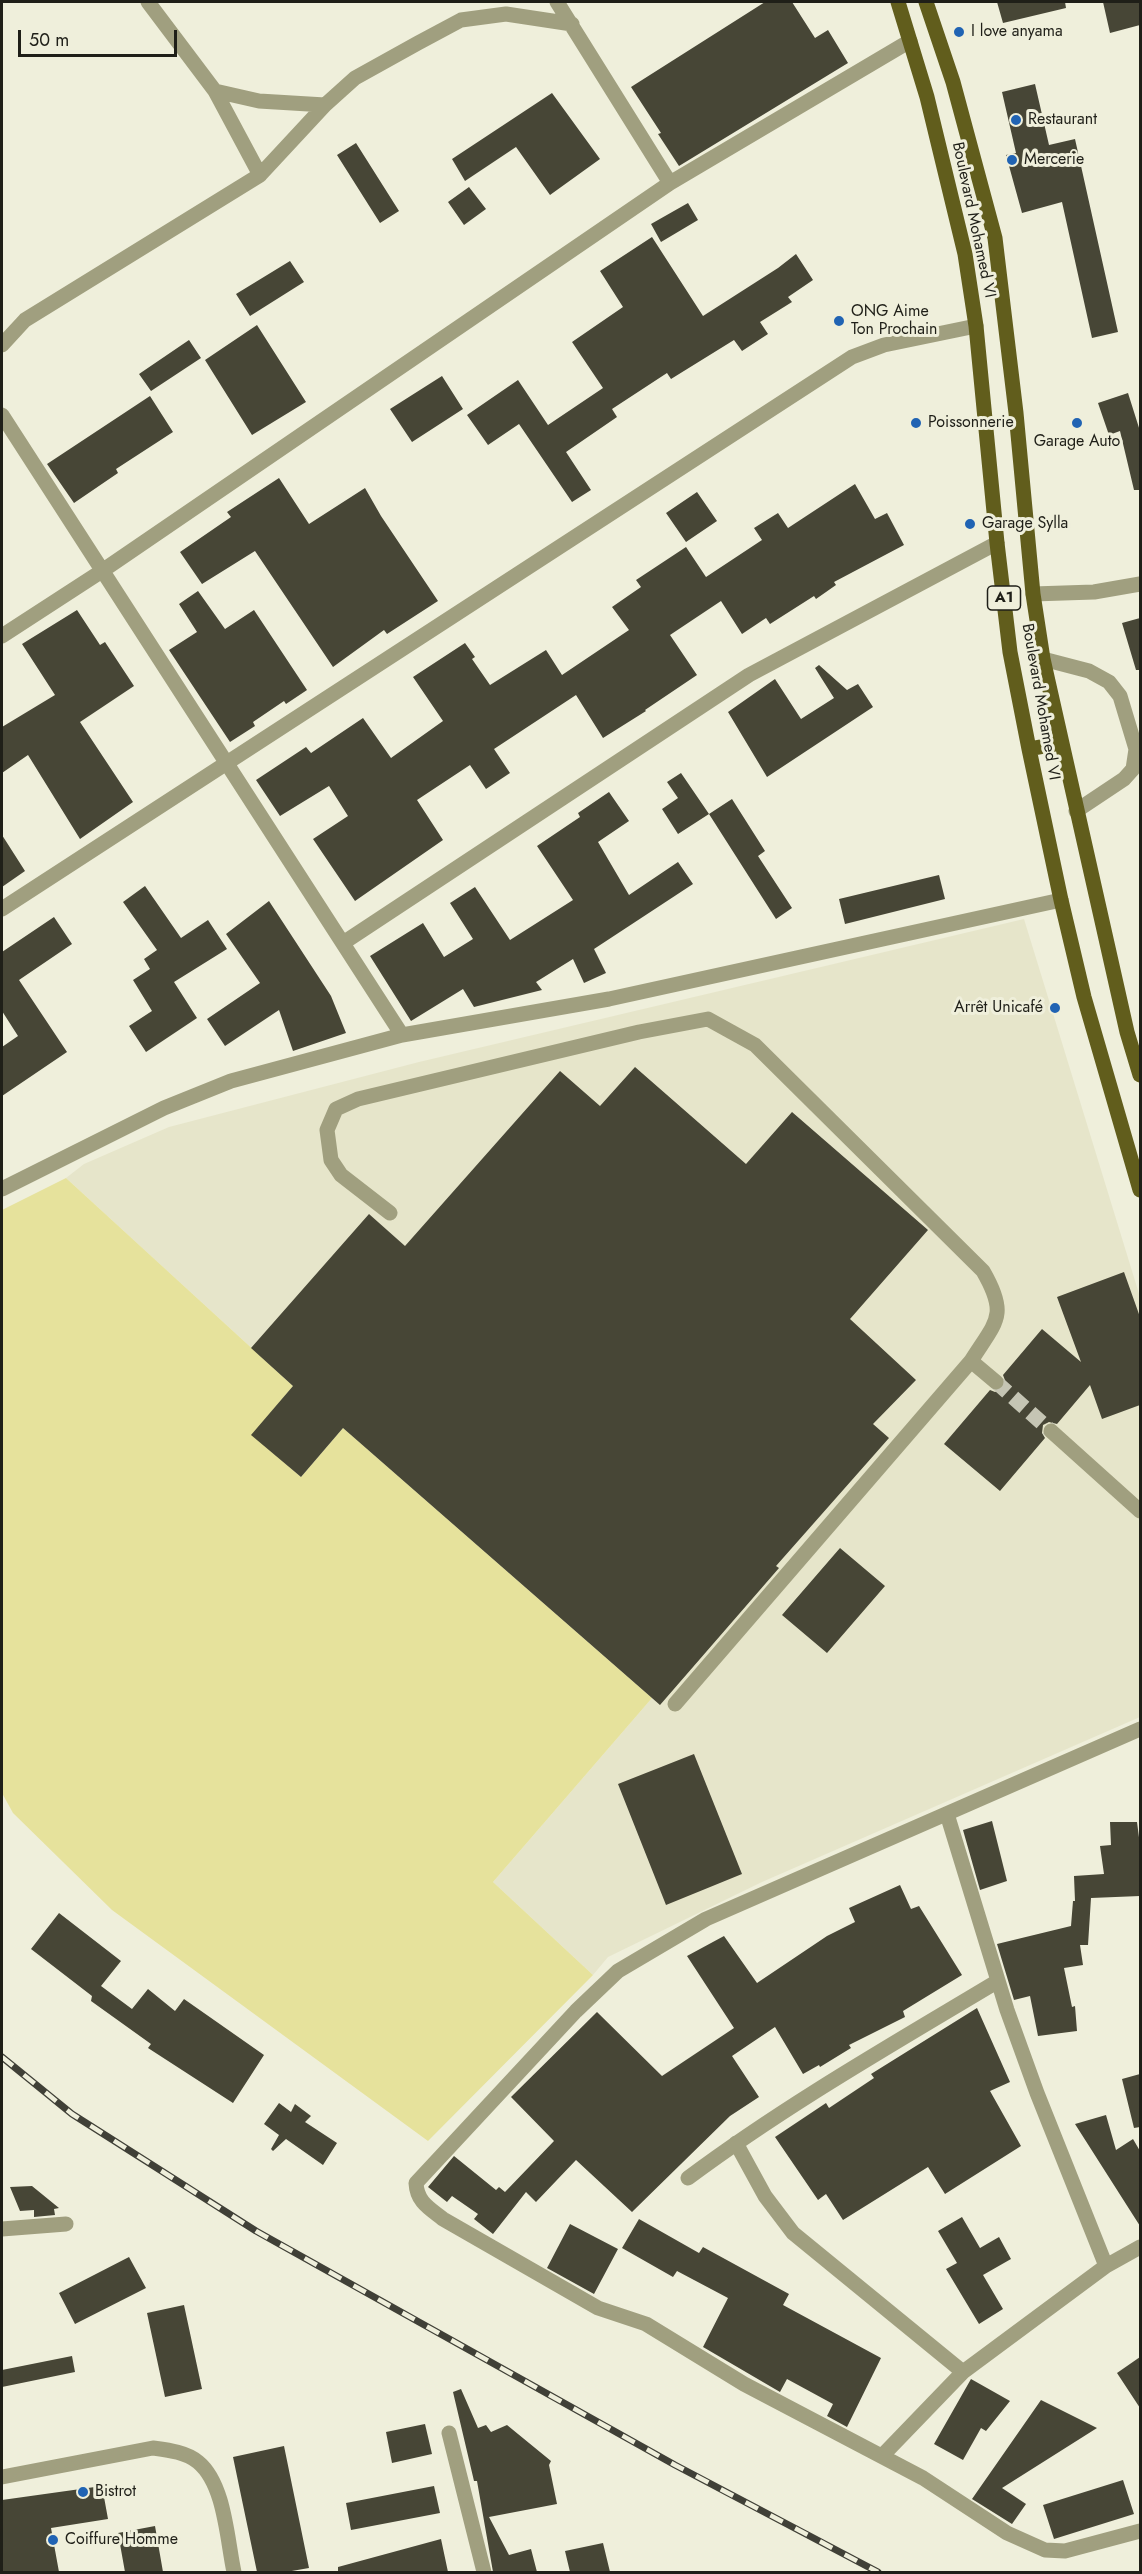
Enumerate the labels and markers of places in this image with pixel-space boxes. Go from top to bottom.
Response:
place label: I love anyama [971,22,1063,42]
marker: I love anyama [952,25,966,39]
place label: Restaurant [1028,110,1097,130]
marker: Restaurant [1009,113,1023,127]
place label: Mercerie [1024,150,1084,170]
marker: Mercerie [1005,153,1019,167]
place label: ONG Aime Ton Prochain [851,302,938,340]
marker: ONG Aime Ton Prochain [832,314,846,328]
place label: Poissonnerie [928,413,1014,433]
marker: Poissonnerie [909,416,923,430]
marker: Garage Auto [1070,416,1084,430]
place label: Garage Auto [1034,432,1120,452]
place label: Garage Sylla [982,514,1068,534]
marker: Garage Sylla [963,517,977,531]
place label: Arrêt Unicafé [954,998,1043,1018]
marker: Arrêt Unicafé [1048,1001,1062,1015]
place label: Bistrot [95,2482,136,2502]
marker: Bistrot [76,2485,90,2499]
place label: Coiffure Homme [65,2530,178,2550]
marker: Coiffure Homme [46,2533,60,2547]

